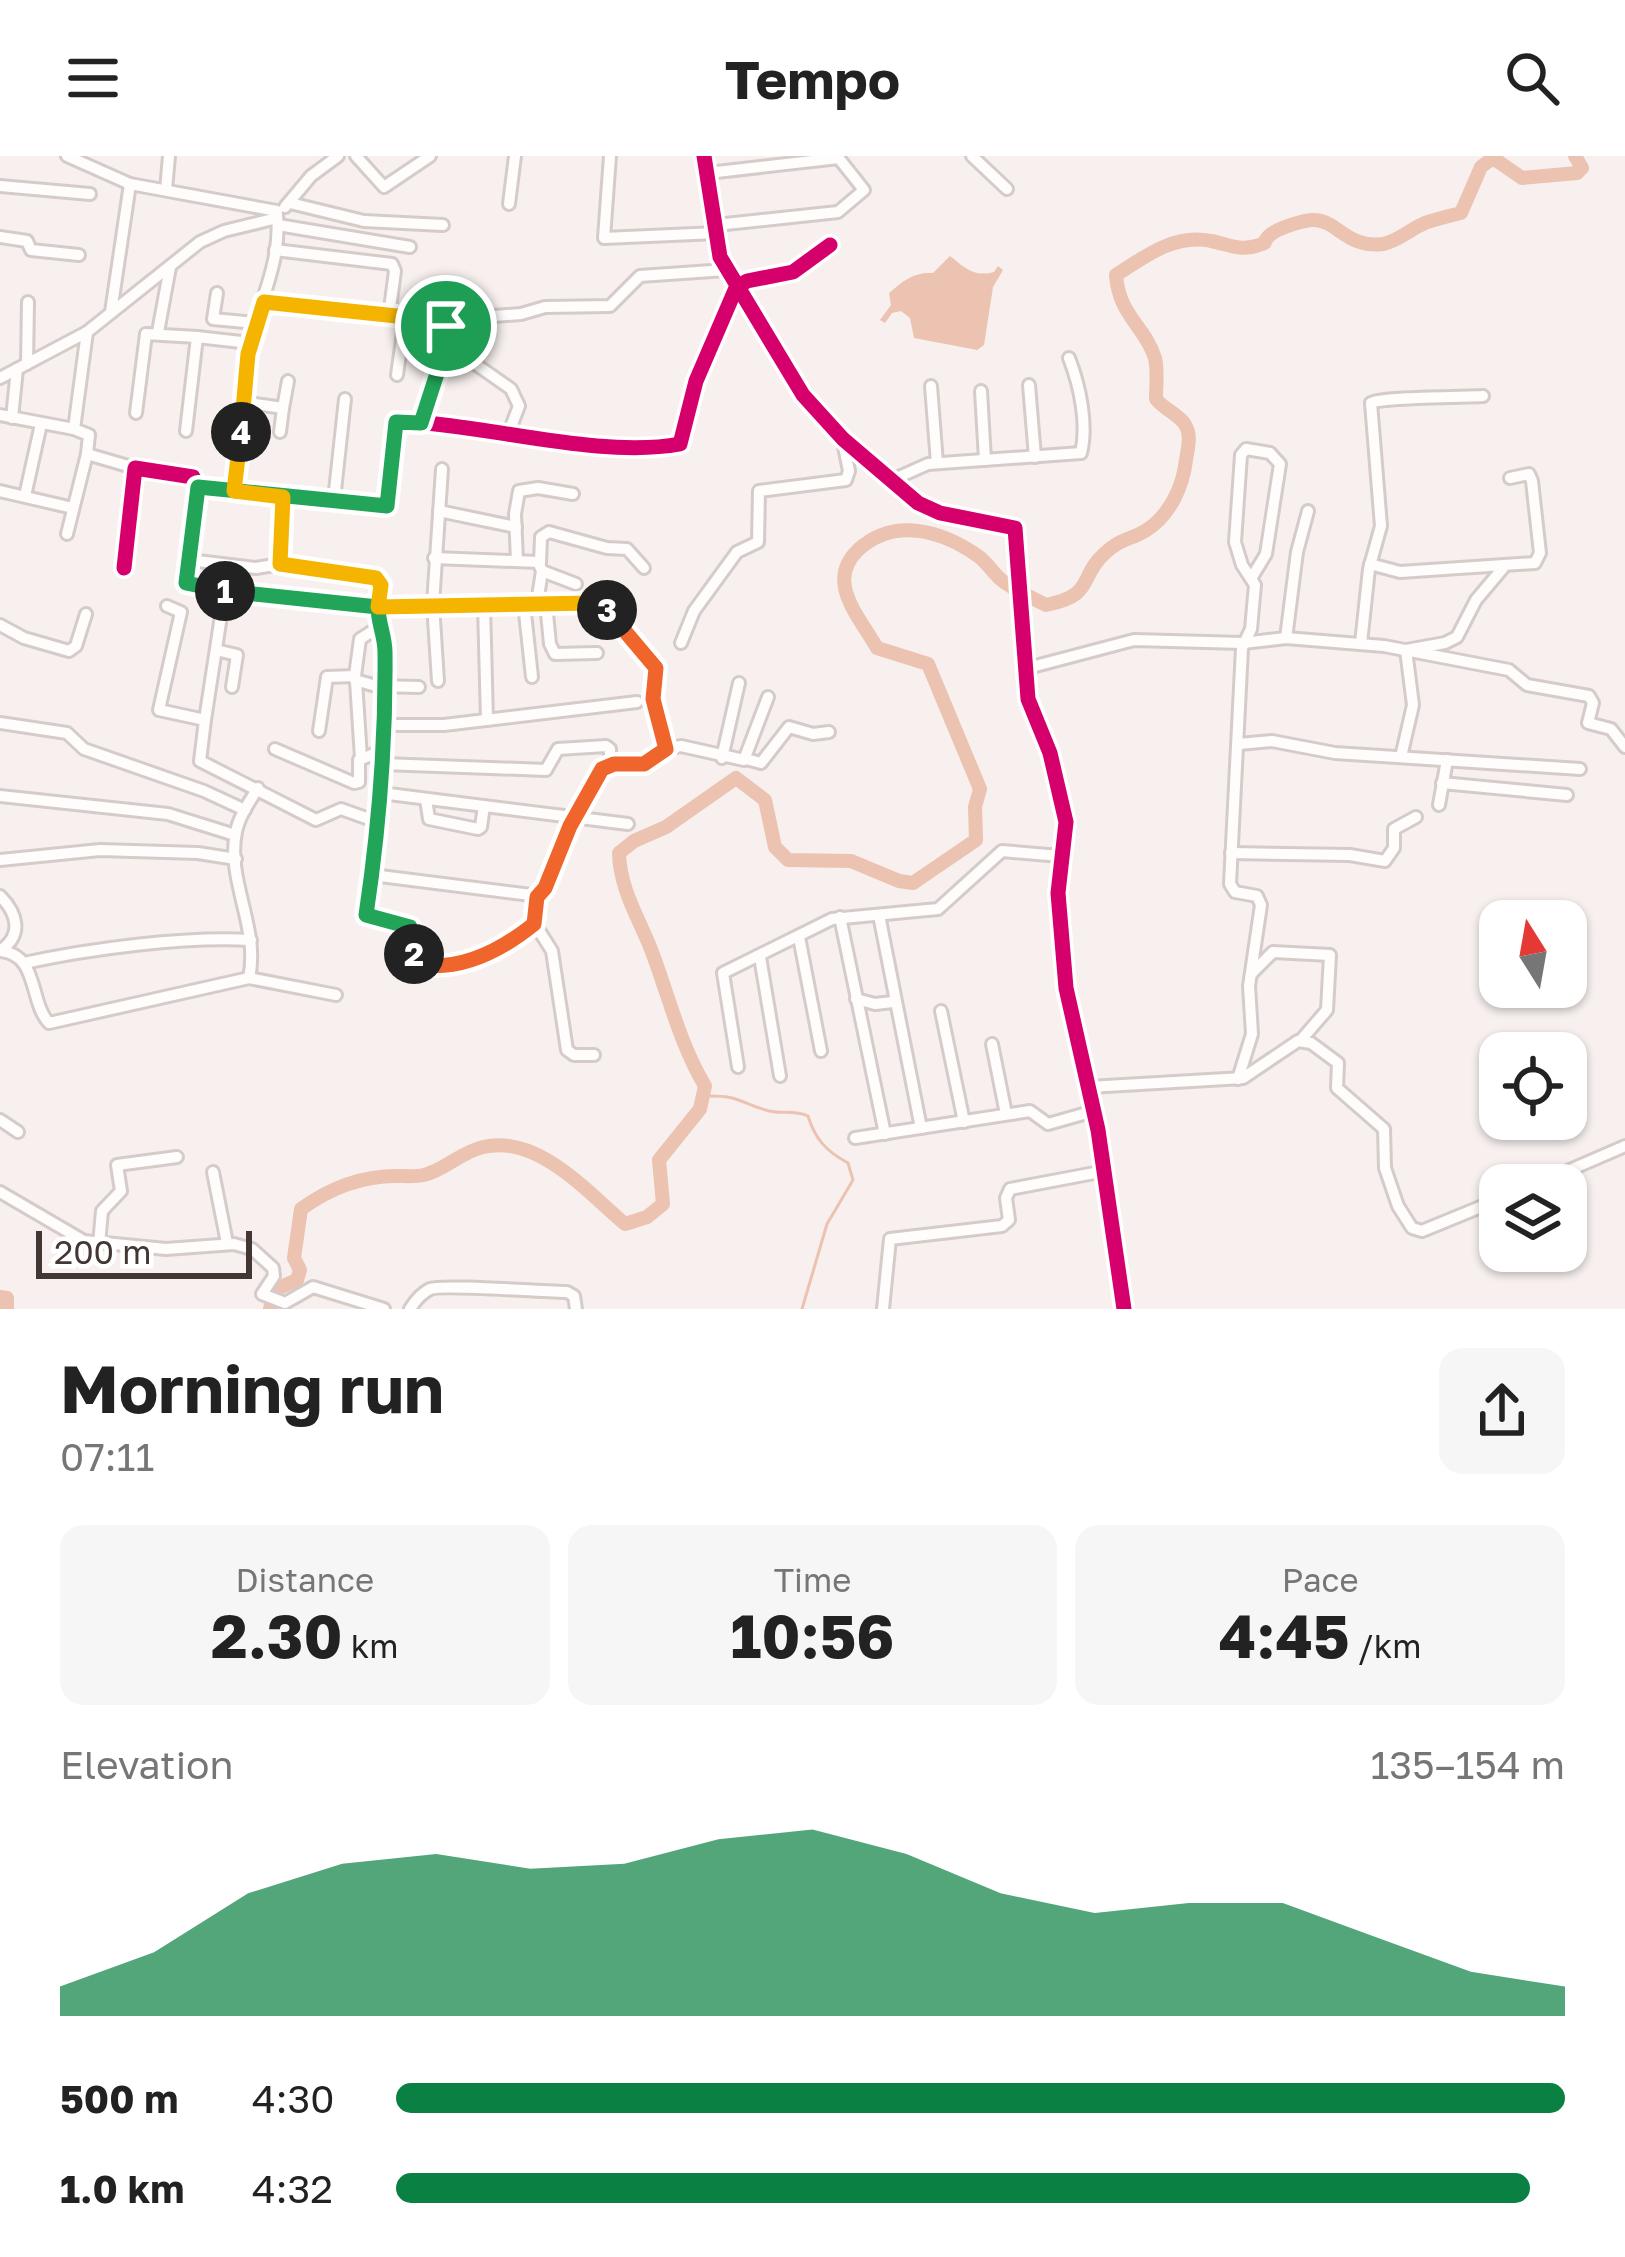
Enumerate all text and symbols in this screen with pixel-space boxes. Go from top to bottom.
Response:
icon: menu [60,45,126,111]
icon: search [1499,45,1565,111]
text: Tempo [725,46,900,111]
pin [395,275,497,377]
icon: arrive [413,293,479,359]
pin: 4 [211,402,271,462]
text: 4 [231,412,251,451]
pin: 1 [195,561,255,621]
text: 1 [217,571,234,610]
pin: 3 [577,580,637,640]
text: 3 [597,590,617,629]
north arrow [1479,900,1587,1008]
map controls [1479,900,1587,1272]
pin: 2 [384,924,444,984]
text: 2 [404,934,424,973]
button: locate [1479,1032,1587,1140]
button: layers [1479,1164,1587,1272]
scale bar [36,1225,252,1278]
text: 200 m [54,1232,152,1271]
text: Morning run [60,1348,444,1428]
button: share [1439,1348,1565,1474]
text: 07:11 [60,1433,154,1480]
text: Distance [235,1560,374,1599]
text: Time [774,1560,851,1599]
text: Pace [1282,1560,1359,1599]
text: 2.30 [211,1599,342,1671]
text: 10:56 [731,1599,894,1671]
text: 4:45 [1219,1599,1350,1671]
text: km [342,1626,399,1665]
text: /km [1350,1626,1422,1665]
text: Elevation [60,1741,233,1788]
text: 135–154 m [1370,1741,1565,1788]
text: 500 m [60,2075,178,2122]
text: 4:30 [252,2075,335,2122]
text: 1.0 km [60,2165,184,2212]
text: 4:32 [252,2165,333,2212]

